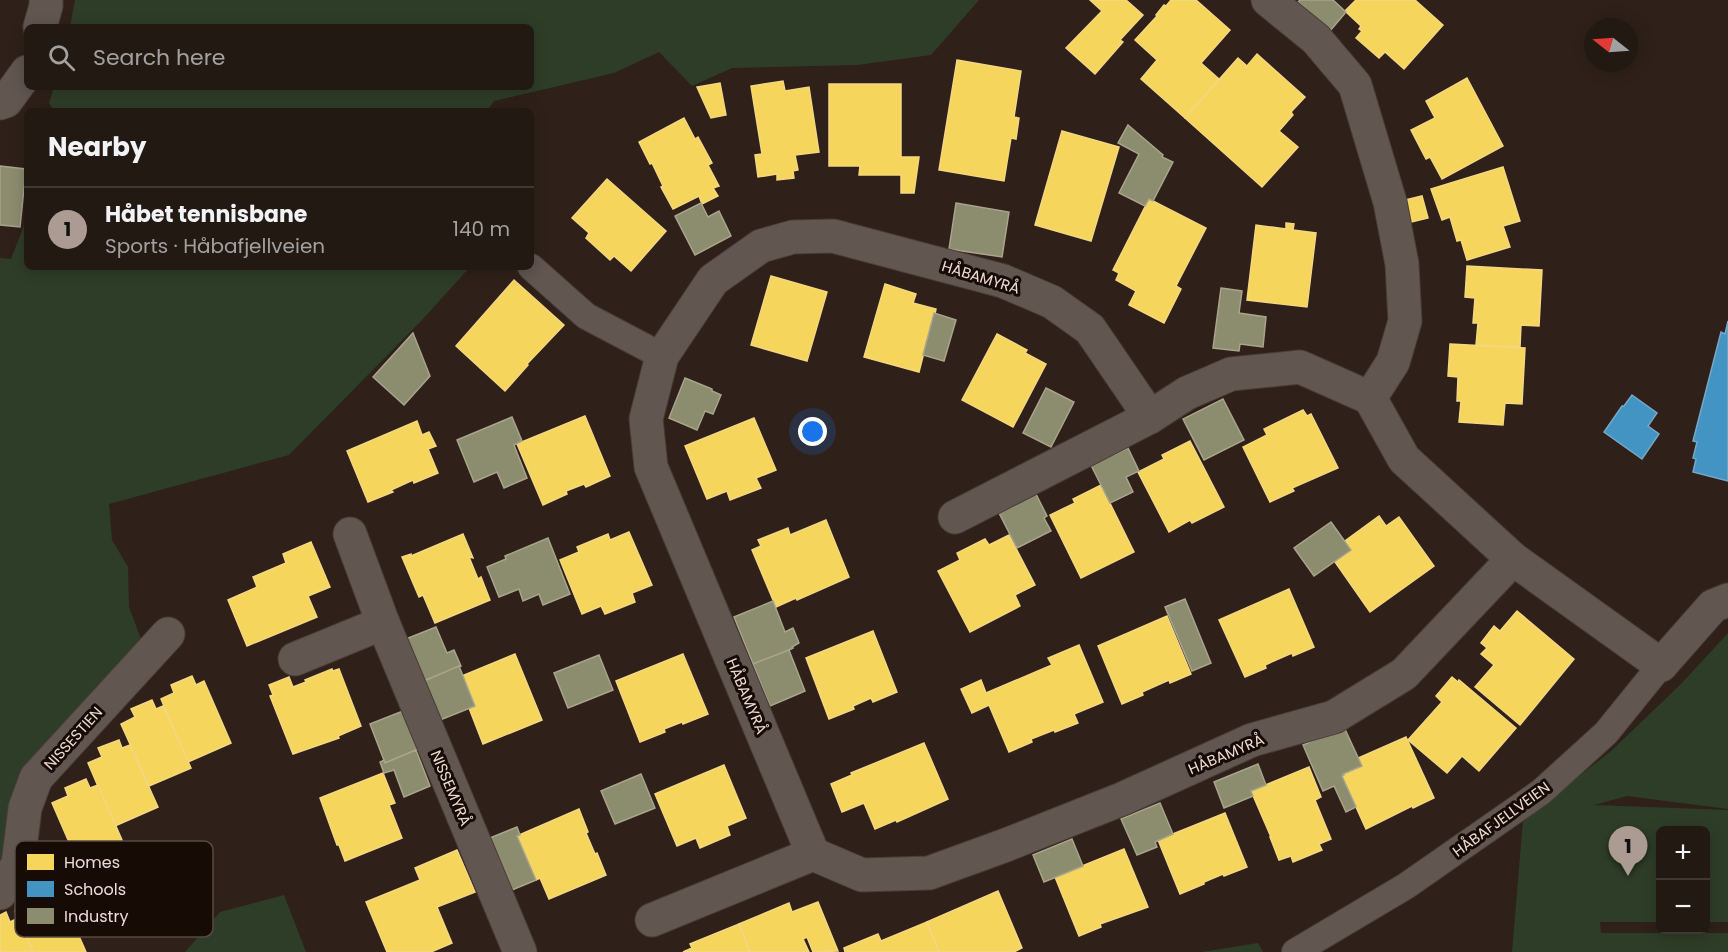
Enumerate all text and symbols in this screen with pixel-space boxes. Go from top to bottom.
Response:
north arrow [1584,18,1638,72]
search box [24,24,534,90]
icon: search [45,41,78,74]
text: Search here [93,42,226,73]
text: Nearby [48,129,146,165]
text: Håbet tennisbane [105,199,307,230]
text: 1 [64,215,71,243]
text: 140 m [453,215,510,243]
text: Sports · Håbafjellveien [105,232,325,260]
street label: HÅBAMYRÅ [939,255,1023,299]
your location [798,417,827,446]
street label: HÅBAMYRÅ [722,655,772,737]
street label: NISSESTIEN [39,702,107,774]
street label: HÅBAMYRÅ [1185,729,1267,779]
street label: NISSEMYRÅ [426,747,476,829]
street label: HÅBAFJELLVEIEN [1448,776,1554,862]
pin: 1 [1608,826,1648,876]
map controls [1656,826,1710,934]
button: + [1656,826,1710,880]
legend [15,841,213,937]
text: Homes [64,851,120,874]
text: Schools [64,878,126,901]
button: − [1656,880,1710,934]
text: Industry [64,905,128,928]

